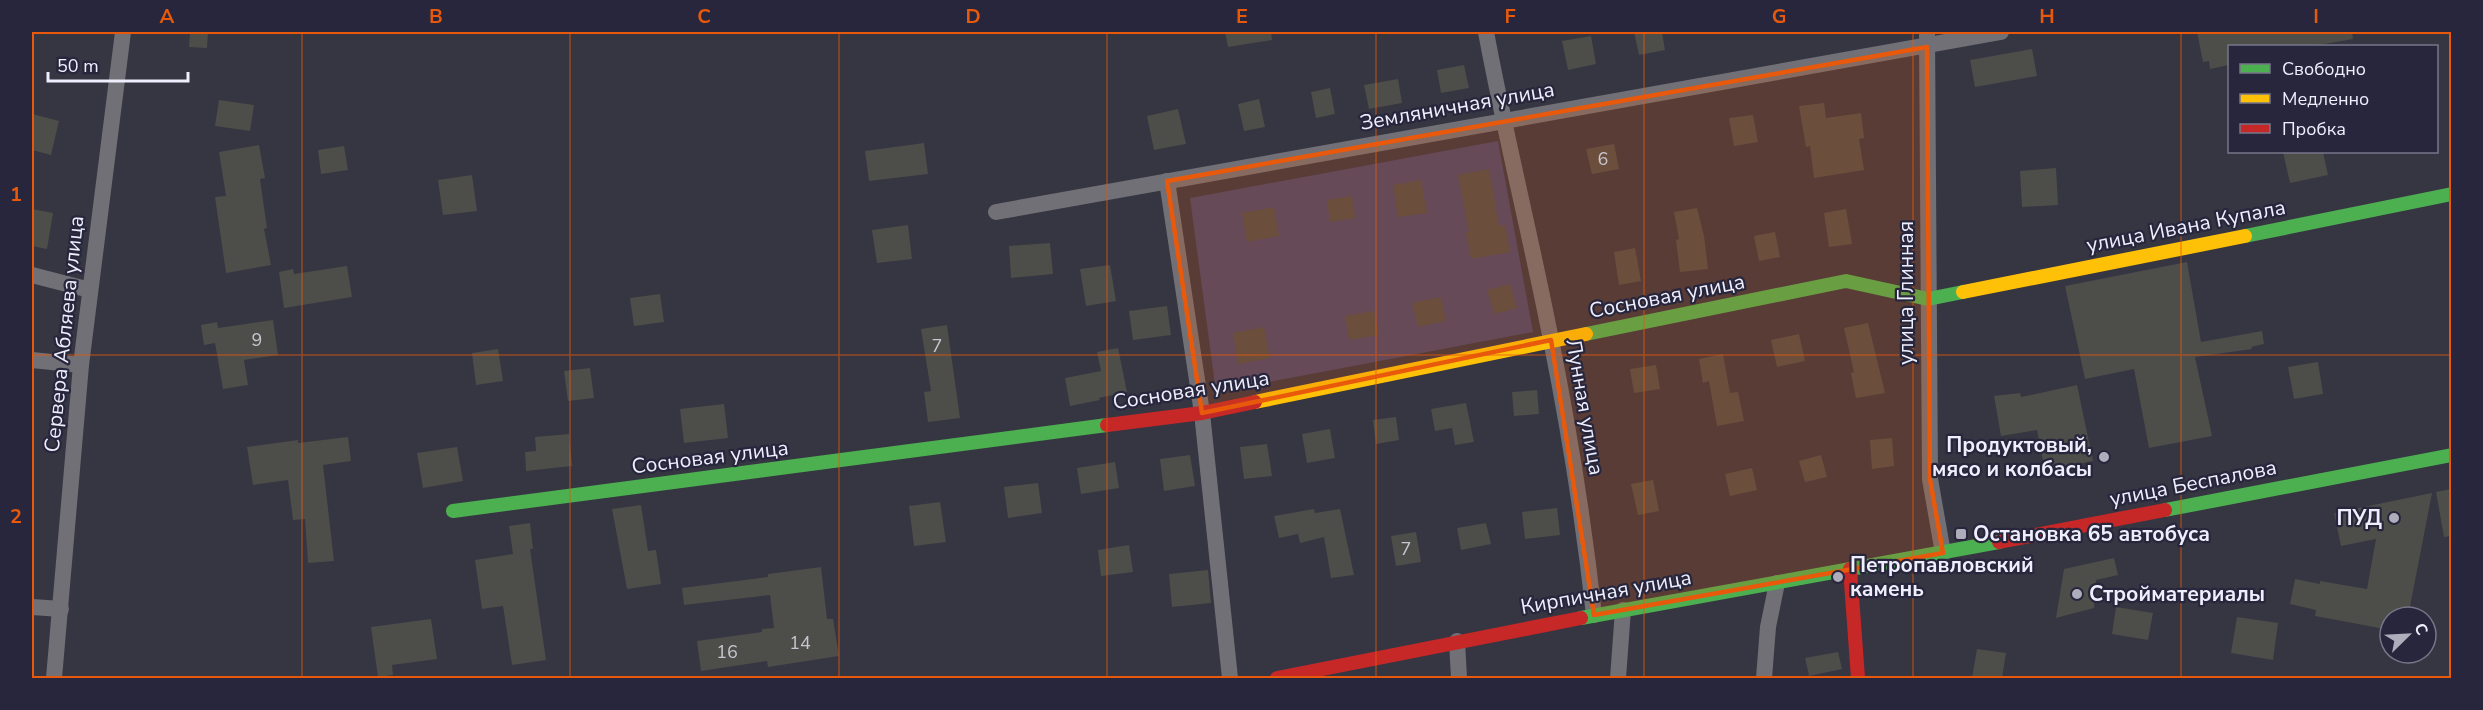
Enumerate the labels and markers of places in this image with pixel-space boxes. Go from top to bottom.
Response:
place label: Продуктовый, мясо и колбасы [1932,431,2092,483]
marker: Продуктовый, мясо и колбасы [2097,450,2111,464]
place label: ПУД [2337,504,2382,532]
marker: ПУД [2387,511,2401,525]
place label: Остановка 65 автобуса [1973,520,2210,548]
marker: Остановка 65 автобуса [1954,527,1968,541]
place label: Петропавловский камень [1850,551,2034,603]
marker: Петропавловский камень [1831,570,1845,584]
place label: Стройматериалы [2089,580,2265,608]
marker: Стройматериалы [2070,587,2084,601]

